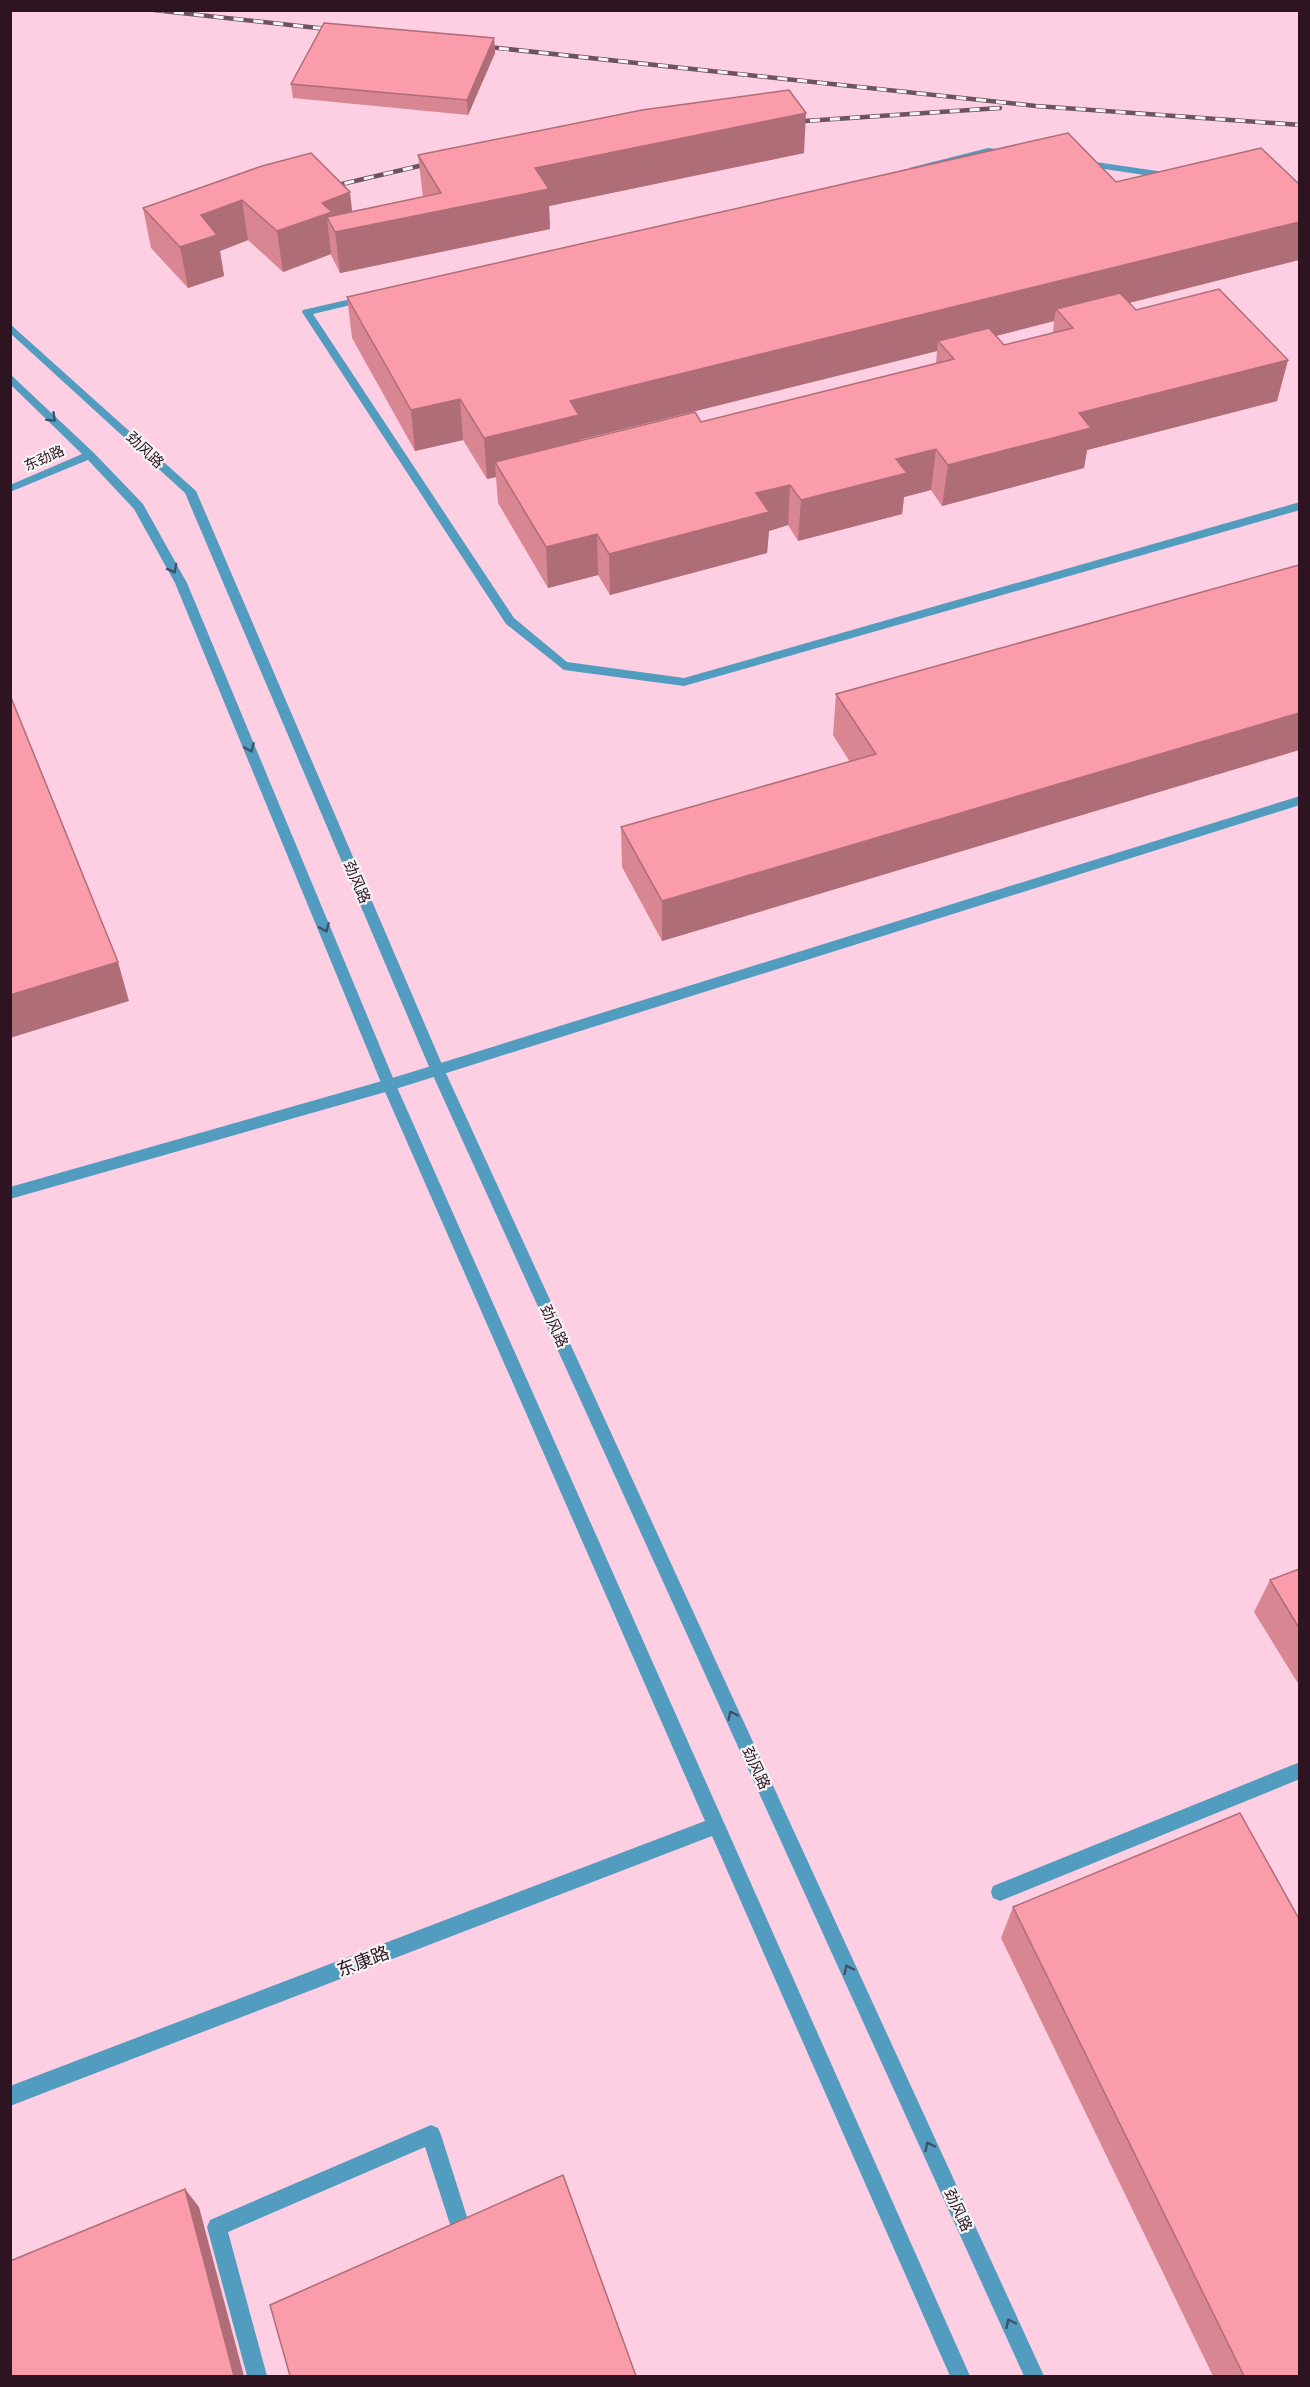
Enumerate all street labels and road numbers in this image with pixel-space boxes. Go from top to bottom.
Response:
street label: 劲风路 [122,428,168,472]
street label: 东劲路 [22,442,66,474]
street label: 劲风路 [340,858,374,906]
street label: 劲风路 [536,1302,572,1350]
street label: 劲风路 [738,1744,774,1792]
street label: 东康路 [334,1942,392,1980]
street label: 劲风路 [940,2186,976,2234]

